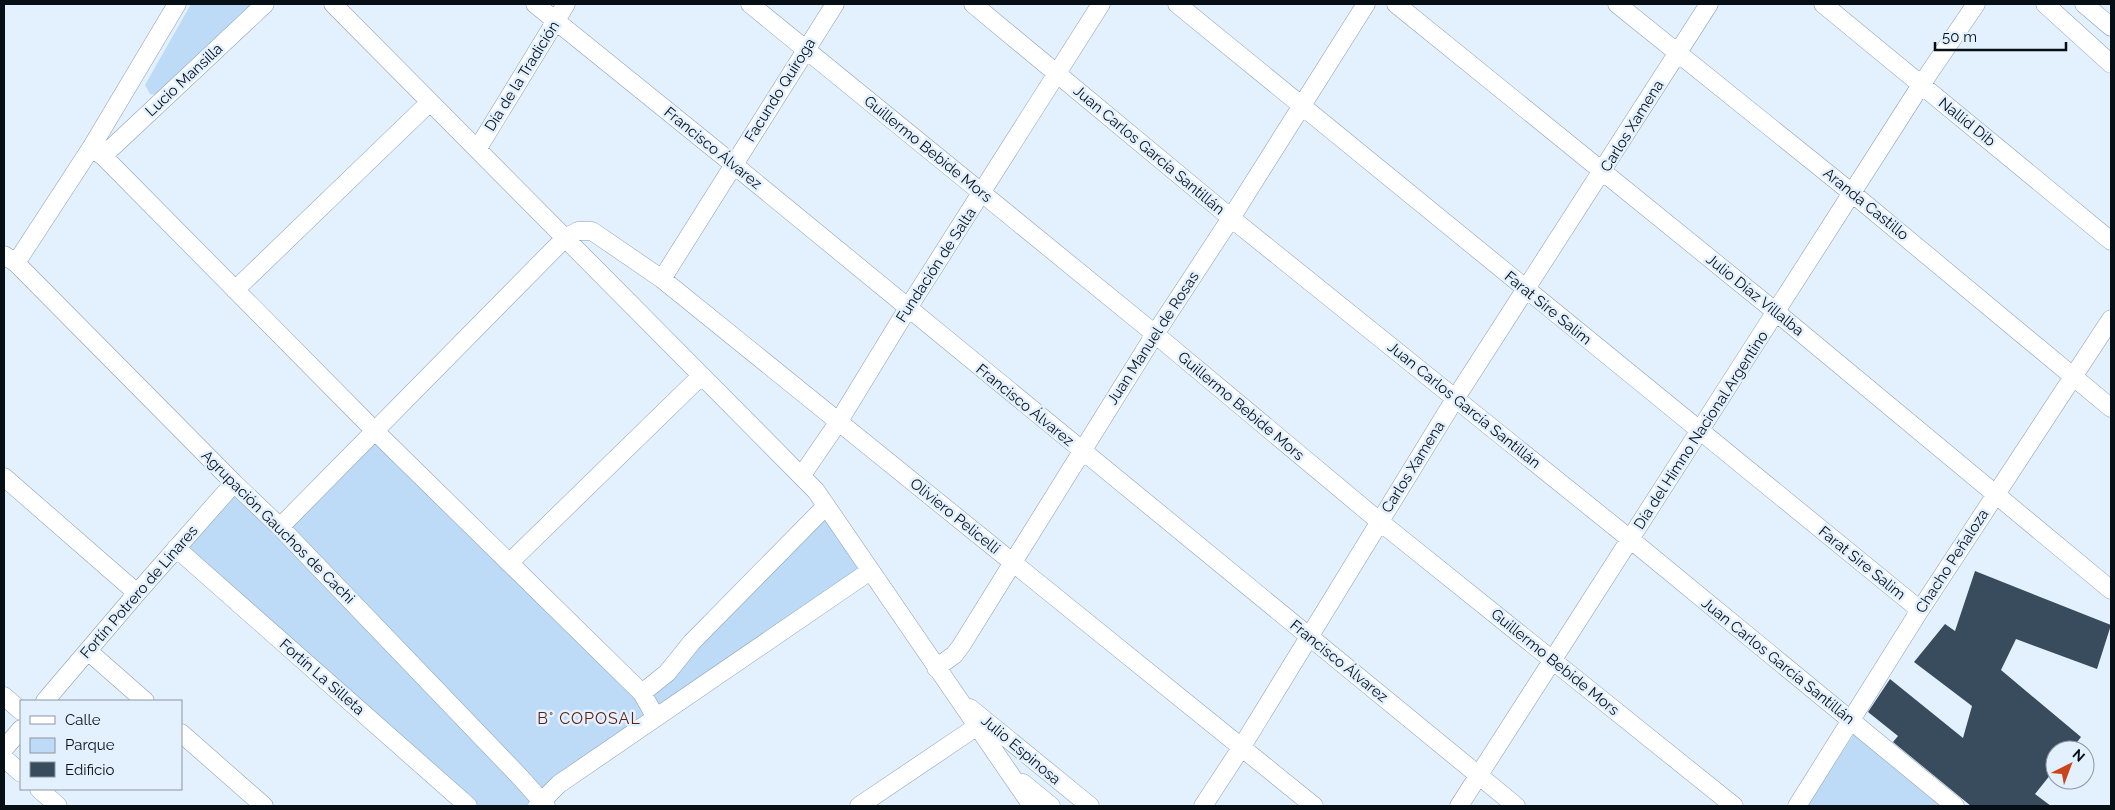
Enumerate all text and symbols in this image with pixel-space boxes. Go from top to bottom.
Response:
street label: Día de la Tradición [481,18,563,134]
scale bar [1935,20,2066,52]
text: 50 m [1942,28,1977,46]
street label: Facundo Quiroga [741,35,819,145]
street label: Lucio Mansilla [142,40,226,120]
street label: Carlos Xamena [1597,77,1667,175]
street label: Juan Carlos García Santillán [1070,82,1228,218]
street label: Guillermo Bebide Mors [860,92,996,206]
street label: Nallid Dib [1935,94,1999,150]
street label: Francisco Álvarez [660,103,766,193]
street label: Aranda Castillo [1820,164,1912,244]
street label: Fundación de Salta [892,204,980,326]
street label: Julio Díaz Villalba [1703,250,1807,340]
street label: Farat Sire Salim [1501,267,1595,349]
street label: Juan Manuel de Rosas [1103,268,1203,408]
street label: Día del Himno Nacional Argentino [1630,327,1772,533]
street label: Juan Carlos García Santillán [1384,338,1544,472]
street label: Guillermo Bebide Mors [1174,348,1308,464]
street label: Francisco Álvarez [972,360,1078,450]
street label: Carlos Xamena [1378,418,1448,516]
street label: Agrupación Gauchos de Cachi [198,447,358,607]
street label: Oliviero Pelicelli [907,474,1003,558]
street label: Chacho Peñaloza [1912,506,1992,616]
street label: Fortín Potrero de Linares [76,522,202,662]
street label: Farat Sire Salim [1815,522,1909,604]
street label: Juan Carlos García Santillán [1698,594,1858,728]
street label: Guillermo Bebide Mors [1487,605,1623,719]
street label: Francisco Álvarez [1286,616,1392,706]
street label: Fortín La Silleta [276,635,368,719]
legend [20,700,182,790]
district label: B° COPOSAL [537,709,641,728]
text: Calle [65,711,101,729]
street label: Julio Espinosa [978,712,1064,788]
text: Parque [65,736,115,754]
north arrow [2045,740,2095,790]
text: N [2069,746,2088,765]
text: Edificio [65,761,115,779]

